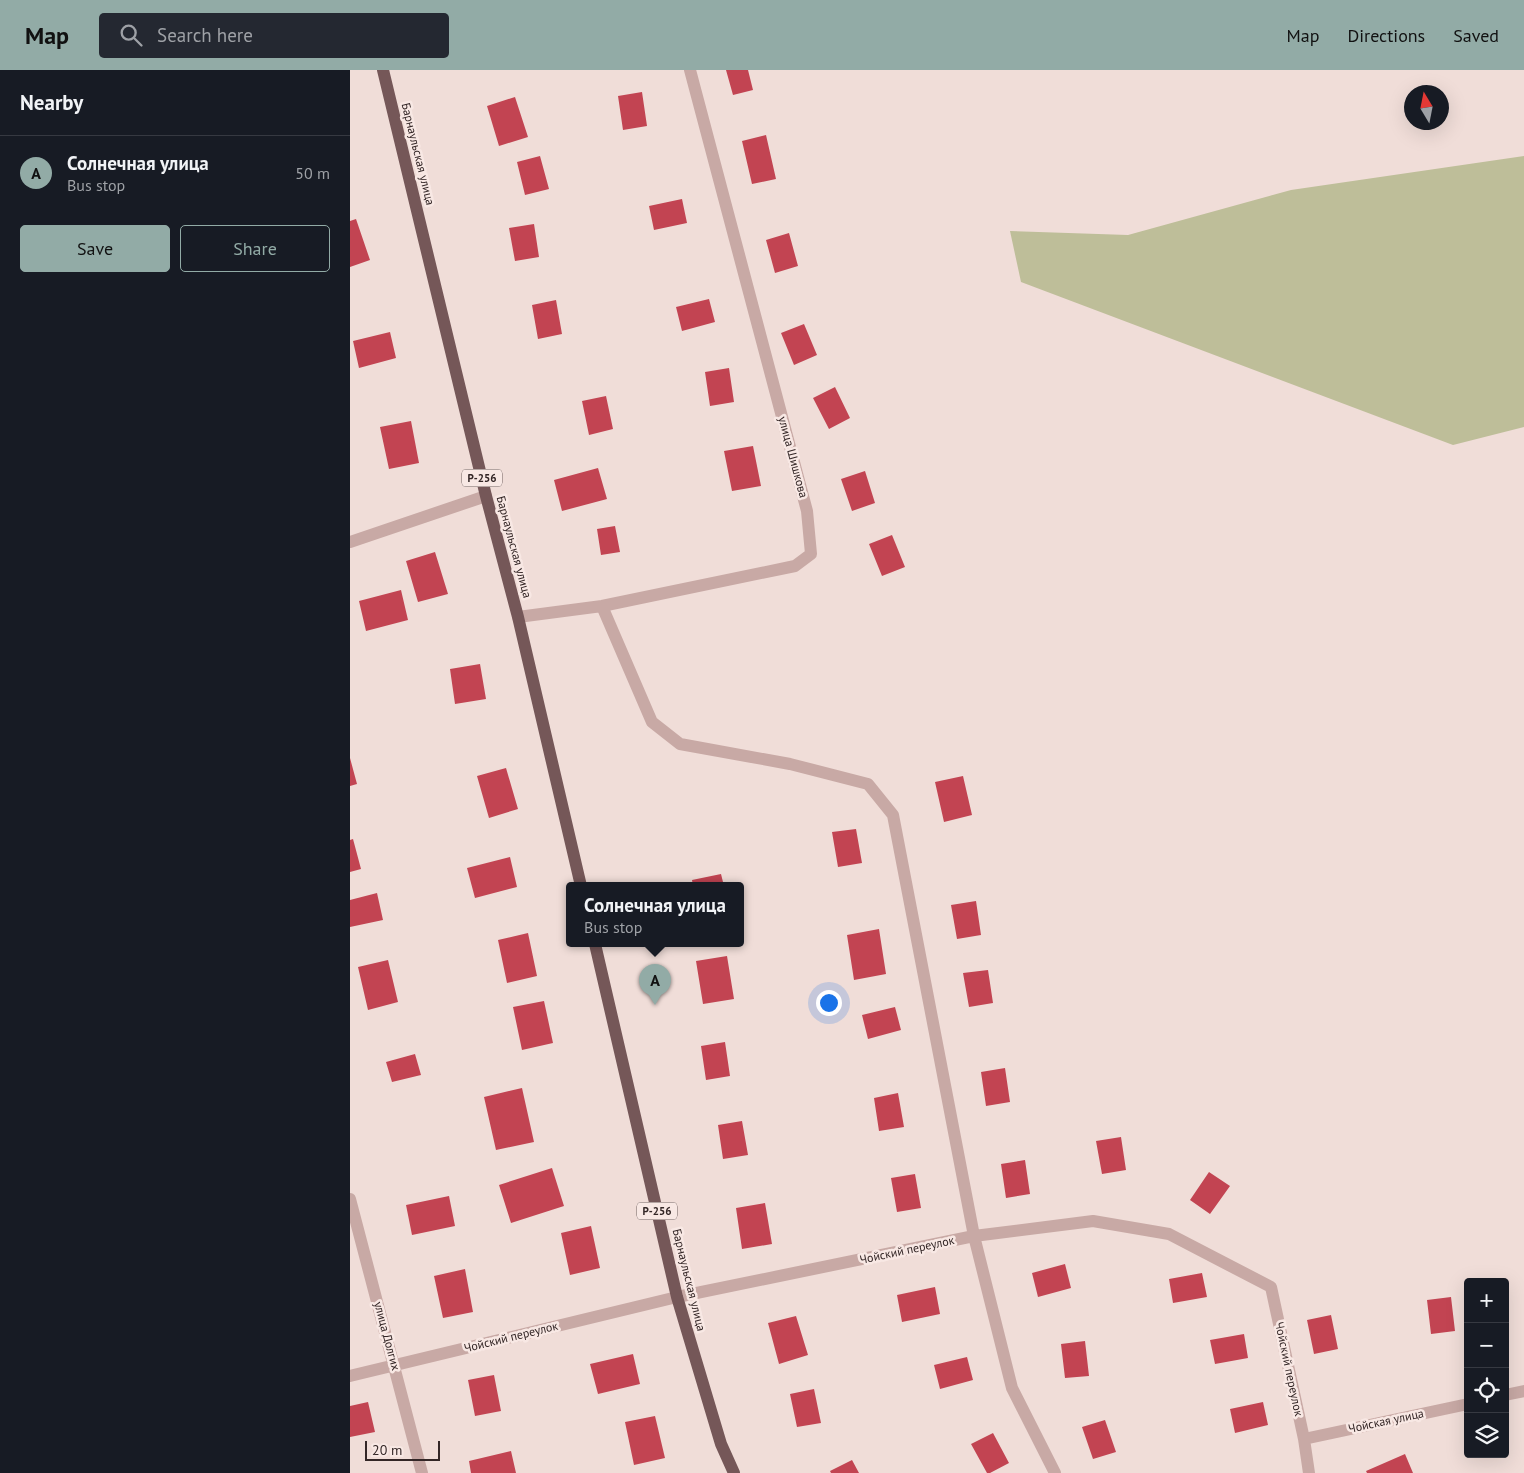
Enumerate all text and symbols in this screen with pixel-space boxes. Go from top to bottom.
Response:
search box [99,13,449,58]
text: Map [25,20,69,51]
icon: search [117,21,145,49]
text: Search here [157,23,253,47]
text: Map [1287,24,1319,47]
text: Directions [1347,24,1425,47]
text: Saved [1453,24,1499,47]
north arrow [1404,85,1449,130]
text: Nearby [20,89,83,116]
street label: Барнаульская улица [399,101,438,207]
text: Солнечная улица [67,151,209,175]
text: A [31,163,41,183]
text: 50 m [295,163,330,183]
text: Bus stop [67,175,125,195]
button: Save [20,225,170,272]
button: Share [180,225,330,272]
street label: улица Шишкова [775,415,812,499]
road number: Р-256 [462,469,502,486]
street label: Барнаульская улица [494,494,535,600]
popup [566,882,744,947]
text: Солнечная улица [584,893,726,917]
text: Bus stop [584,917,642,937]
pin: A [639,964,671,1005]
your location [816,990,842,1016]
road number: Р-256 [637,1202,677,1220]
street label: Барнаульская улица [670,1227,709,1333]
street label: Чойский переулок [858,1232,956,1267]
map controls [1464,1278,1509,1458]
button: + [1464,1278,1509,1323]
street label: улица Долгих [371,1300,404,1372]
street label: Чойский переулок [462,1318,560,1355]
street label: Чойский переулок [1272,1320,1307,1418]
button: − [1464,1323,1509,1368]
button: locate [1464,1368,1509,1413]
street label: Чойская улица [1347,1405,1425,1436]
button: layers [1464,1413,1509,1458]
scale bar [365,1438,440,1461]
text: 20 m [372,1441,402,1459]

